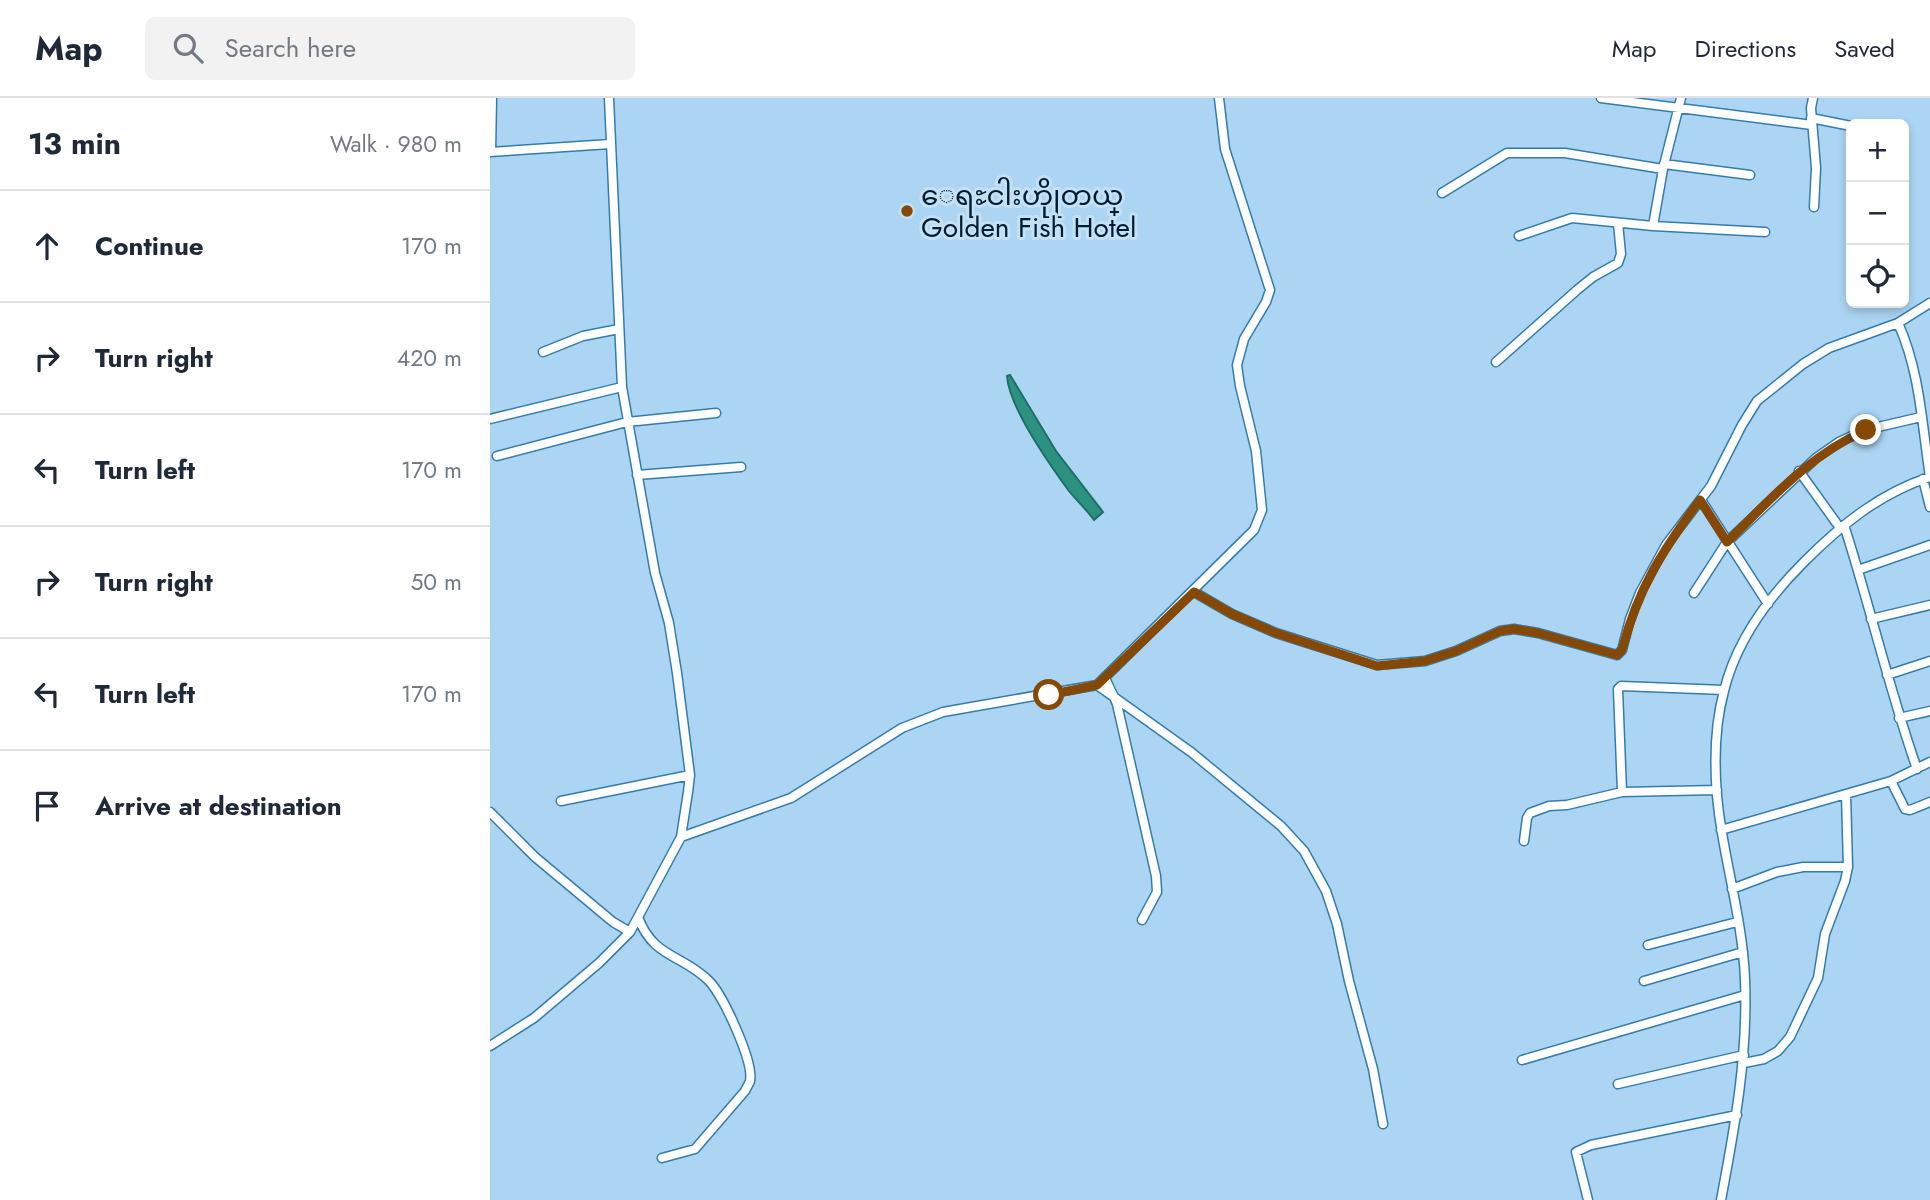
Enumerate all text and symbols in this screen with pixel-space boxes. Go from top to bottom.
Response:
search box [145,17,635,80]
text: Map [35,25,103,72]
icon: search [169,29,207,67]
text: Search here [225,29,356,67]
text: Map [1612,31,1657,66]
text: Directions [1695,31,1796,66]
text: Saved [1834,31,1895,66]
map controls [1846,119,1909,308]
button: + [1846,119,1909,182]
text: 13 min [28,122,121,165]
text: Walk · 980 m [330,127,462,161]
place label: ေရႊငါးဟိုုတယ္ Golden Fish Hotel [921,175,1136,248]
button: − [1846,182,1909,245]
marker: ေရႊငါးဟိုုတယ္ Golden Fish Hotel [899,203,915,219]
icon: ahead [28,227,66,265]
text: Continue [95,227,204,265]
text: 170 m [401,229,462,263]
button: locate [1846,245,1909,308]
icon: right [28,339,66,377]
text: Turn right [95,339,213,377]
text: 420 m [397,341,462,375]
route end [1850,414,1881,445]
icon: left [28,451,66,489]
text: Turn left [95,451,195,489]
text: 170 m [401,453,462,487]
icon: right [28,563,66,601]
text: Turn right [95,563,213,601]
text: 50 m [410,565,462,599]
icon: left [28,675,66,713]
text: Turn left [95,675,195,713]
text: 170 m [401,677,462,711]
route start [1033,679,1064,710]
icon: arrive [28,787,66,825]
text: Arrive at destination [95,787,342,825]

